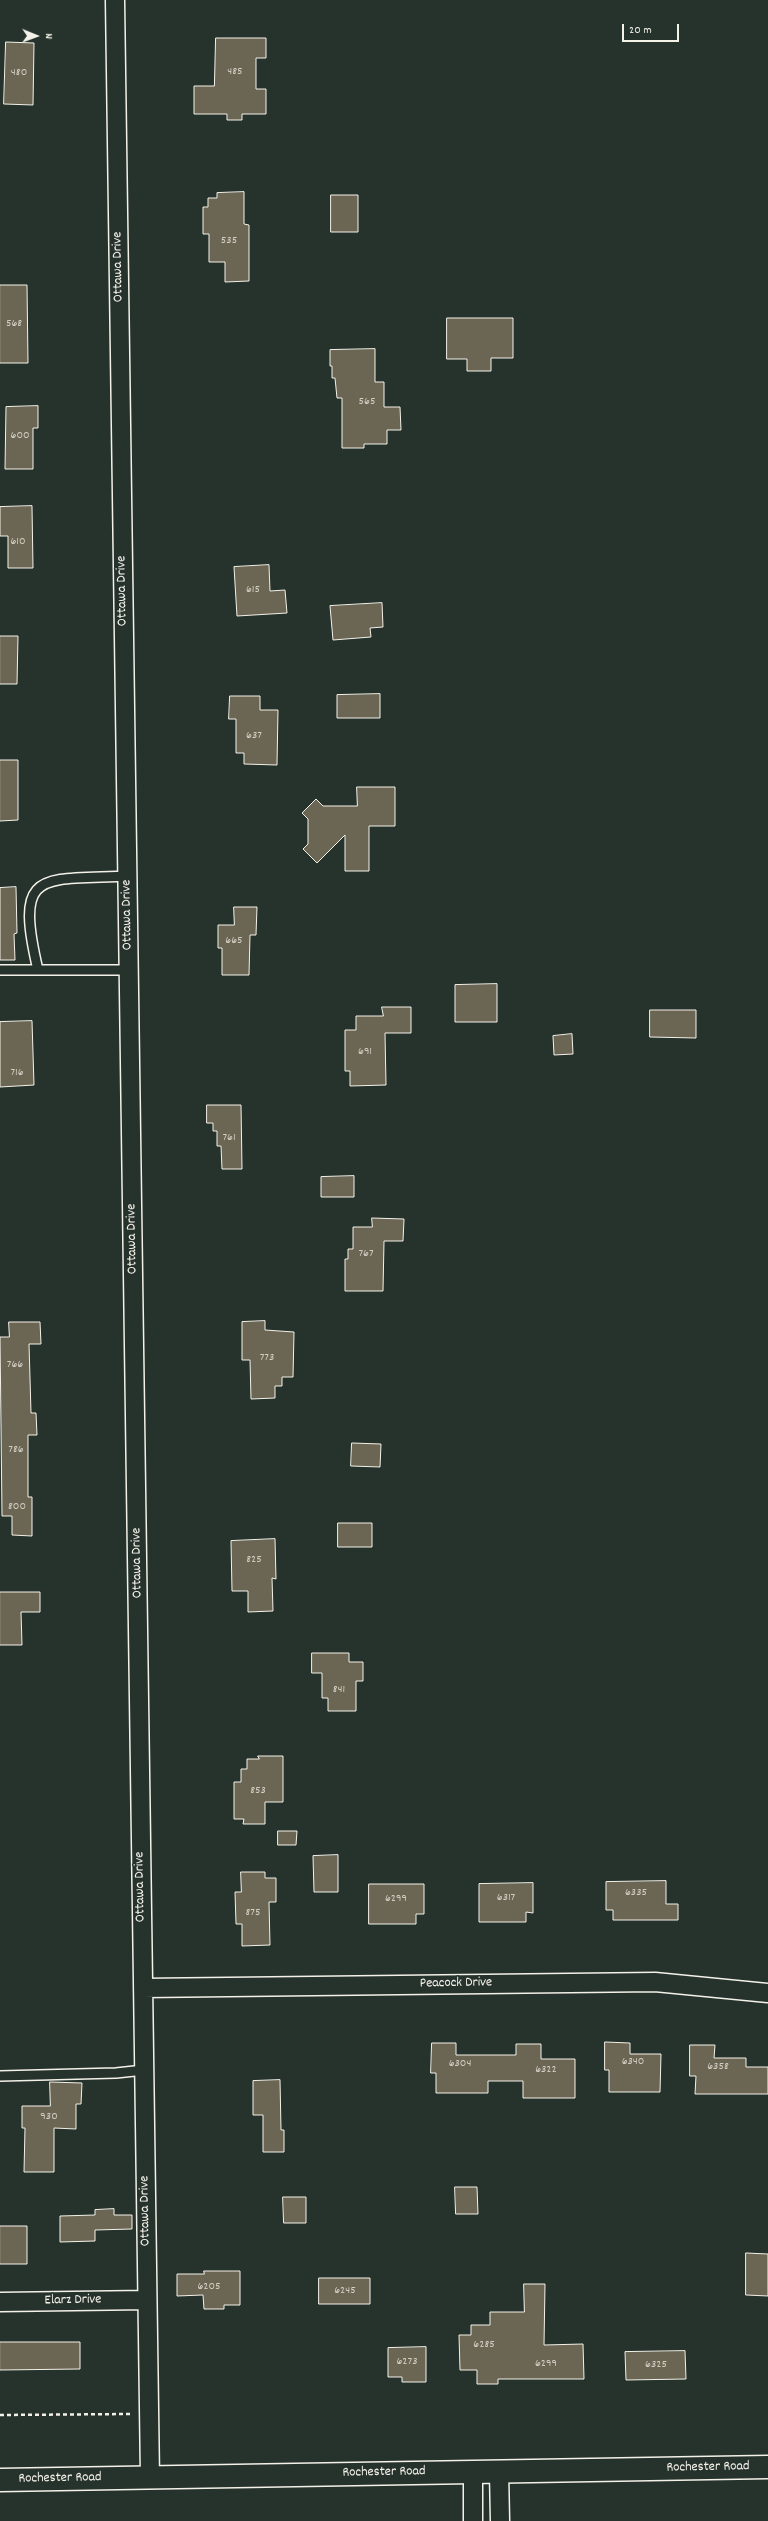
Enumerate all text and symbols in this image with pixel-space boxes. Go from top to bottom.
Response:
north arrow [16,16,56,56]
scale bar [624,16,681,42]
text: 20 m [629,22,652,39]
text: N [40,33,56,39]
house number: 485 [227,65,243,79]
house number: 480 [11,66,27,80]
street label: Ottawa Drive [110,232,128,302]
house number: 535 [221,234,237,248]
house number: 568 [6,317,22,331]
house number: 565 [359,395,375,409]
house number: 600 [11,429,29,443]
house number: 610 [10,535,26,549]
street label: Ottawa Drive [114,556,132,626]
house number: 615 [246,583,260,597]
house number: 637 [246,729,262,743]
street label: Ottawa Drive [119,880,137,950]
house number: 665 [225,934,243,948]
house number: 691 [358,1045,372,1059]
house number: 716 [10,1066,24,1080]
house number: 761 [222,1131,236,1145]
street label: Ottawa Drive [124,1204,142,1274]
house number: 767 [358,1247,374,1261]
house number: 773 [260,1351,274,1365]
house number: 766 [7,1358,23,1372]
house number: 786 [8,1443,24,1457]
house number: 800 [8,1500,26,1514]
street label: Ottawa Drive [129,1528,147,1598]
house number: 825 [246,1553,262,1567]
house number: 841 [333,1683,345,1697]
house number: 853 [250,1784,266,1798]
street label: Ottawa Drive [132,1852,150,1922]
house number: 6335 [625,1886,647,1900]
house number: 6317 [497,1891,515,1905]
house number: 6299 [385,1892,407,1906]
house number: 875 [246,1906,260,1920]
street label: Peacock Drive [420,1975,492,1993]
house number: 6340 [622,2055,644,2069]
house number: 6304 [449,2057,471,2071]
house number: 6358 [707,2060,729,2074]
house number: 6322 [535,2063,557,2077]
house number: 930 [40,2110,58,2124]
street label: Ottawa Drive [137,2176,155,2246]
house number: 6205 [197,2280,221,2294]
house number: 6245 [334,2284,356,2298]
street label: Elarz Drive [44,2292,102,2310]
house number: 6285 [473,2338,495,2352]
house number: 6273 [396,2355,418,2369]
house number: 6299 [535,2357,557,2371]
house number: 6325 [645,2358,667,2372]
street label: Rochester Road [666,2459,750,2477]
street label: Rochester Road [342,2464,426,2482]
street label: Rochester Road [18,2470,102,2488]

